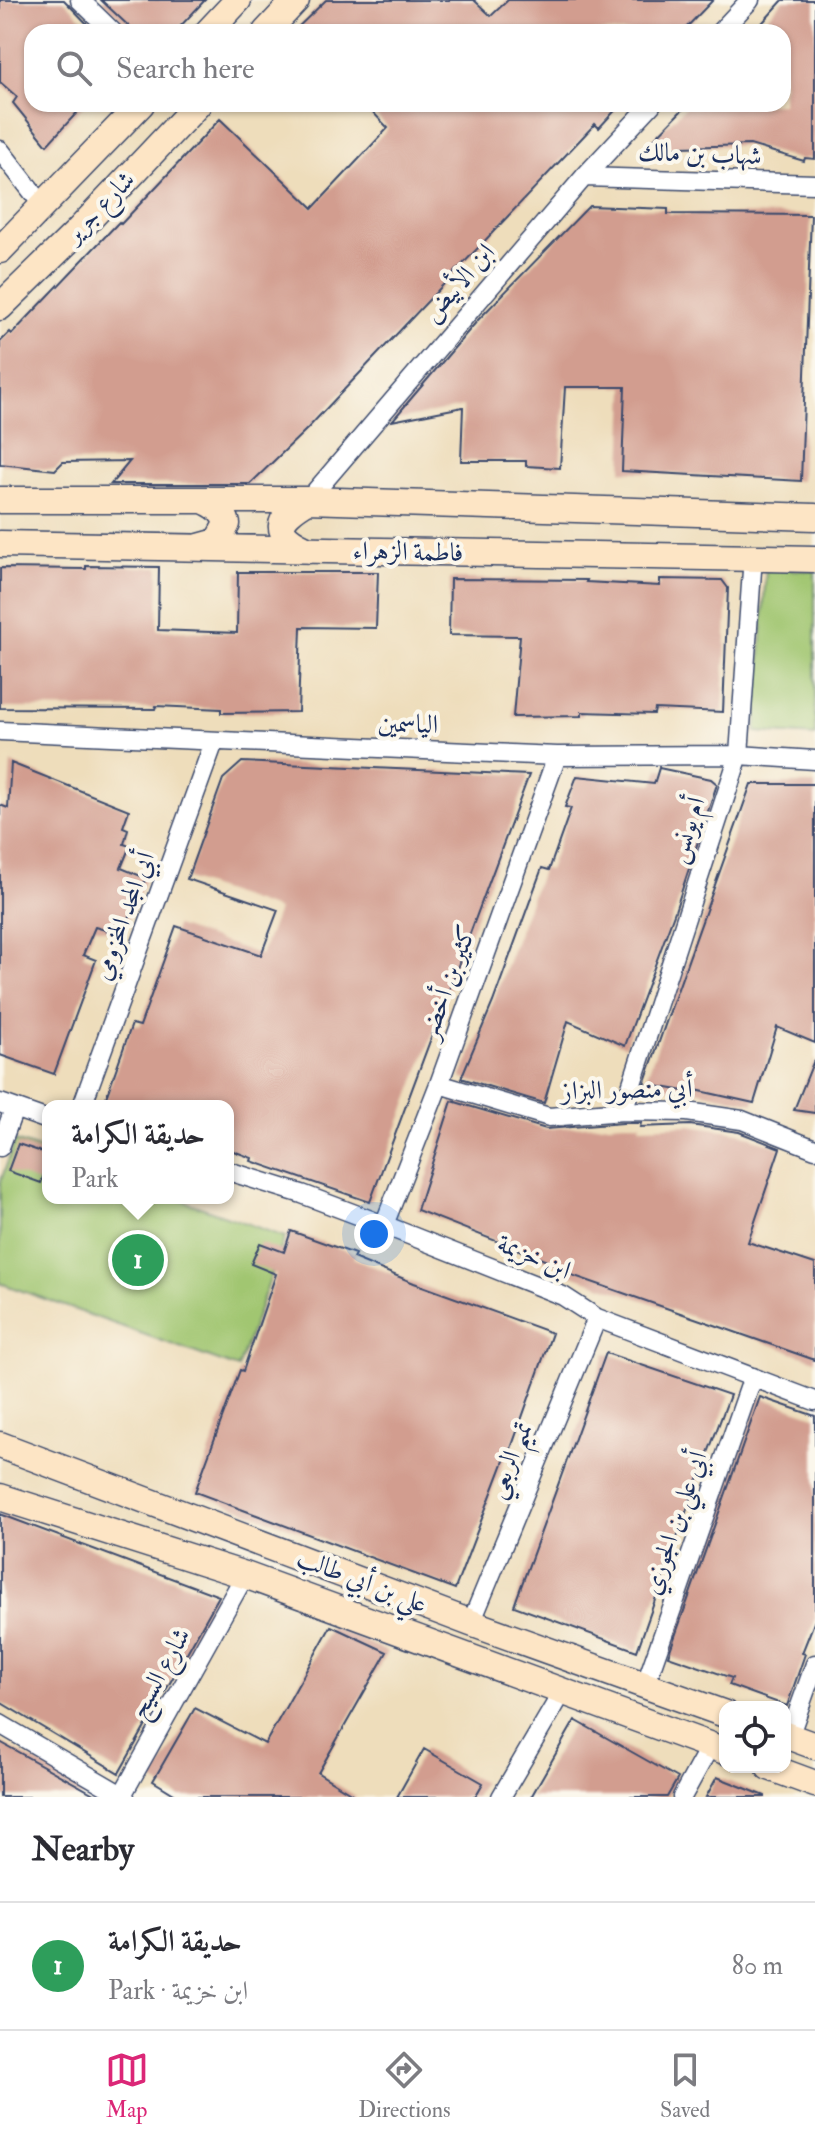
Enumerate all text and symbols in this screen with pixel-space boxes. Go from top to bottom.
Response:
search box [24,24,791,112]
icon: search [52,46,96,90]
text: Search here [116,50,255,87]
street label: شهاب بن مالك [638,136,762,172]
street label: شارع جرير [56,164,146,255]
street label: ابن الأبيض [414,235,502,329]
street label: فاطمة الزهراء [352,535,464,569]
street label: الياسمين [377,707,439,741]
street label: أم يونس [659,792,718,869]
street label: أبي المجد المخزومي [84,847,167,986]
street label: كثير بن أخضر [410,920,483,1046]
street label: أبي منصور البزاز [558,1071,693,1112]
popup [42,1100,234,1204]
text: حديقة الكرامة [71,1116,205,1153]
text: Park [71,1163,118,1195]
your location [354,1214,394,1254]
street label: ابن خزيمة [492,1227,576,1287]
pin: 1 [112,1230,164,1290]
street label: تميم الربعي [480,1417,548,1507]
street label: أبي علي بن الجوزي [634,1446,722,1602]
street label: علي بن أبي طالب [290,1540,432,1628]
street label: شارع السيح [122,1622,204,1727]
map controls [719,1701,791,1773]
button: locate [719,1701,791,1773]
text: Nearby [32,1828,134,1871]
text: حديقة الكرامة [108,1923,242,1960]
text: 1 [53,1950,63,1982]
text: 80 m [732,1950,783,1982]
text: Park · ابن خزيمة [108,1975,248,2007]
tab: Map [105,2048,149,2124]
tab: Directions [358,2048,451,2124]
tab: Saved [660,2048,710,2124]

